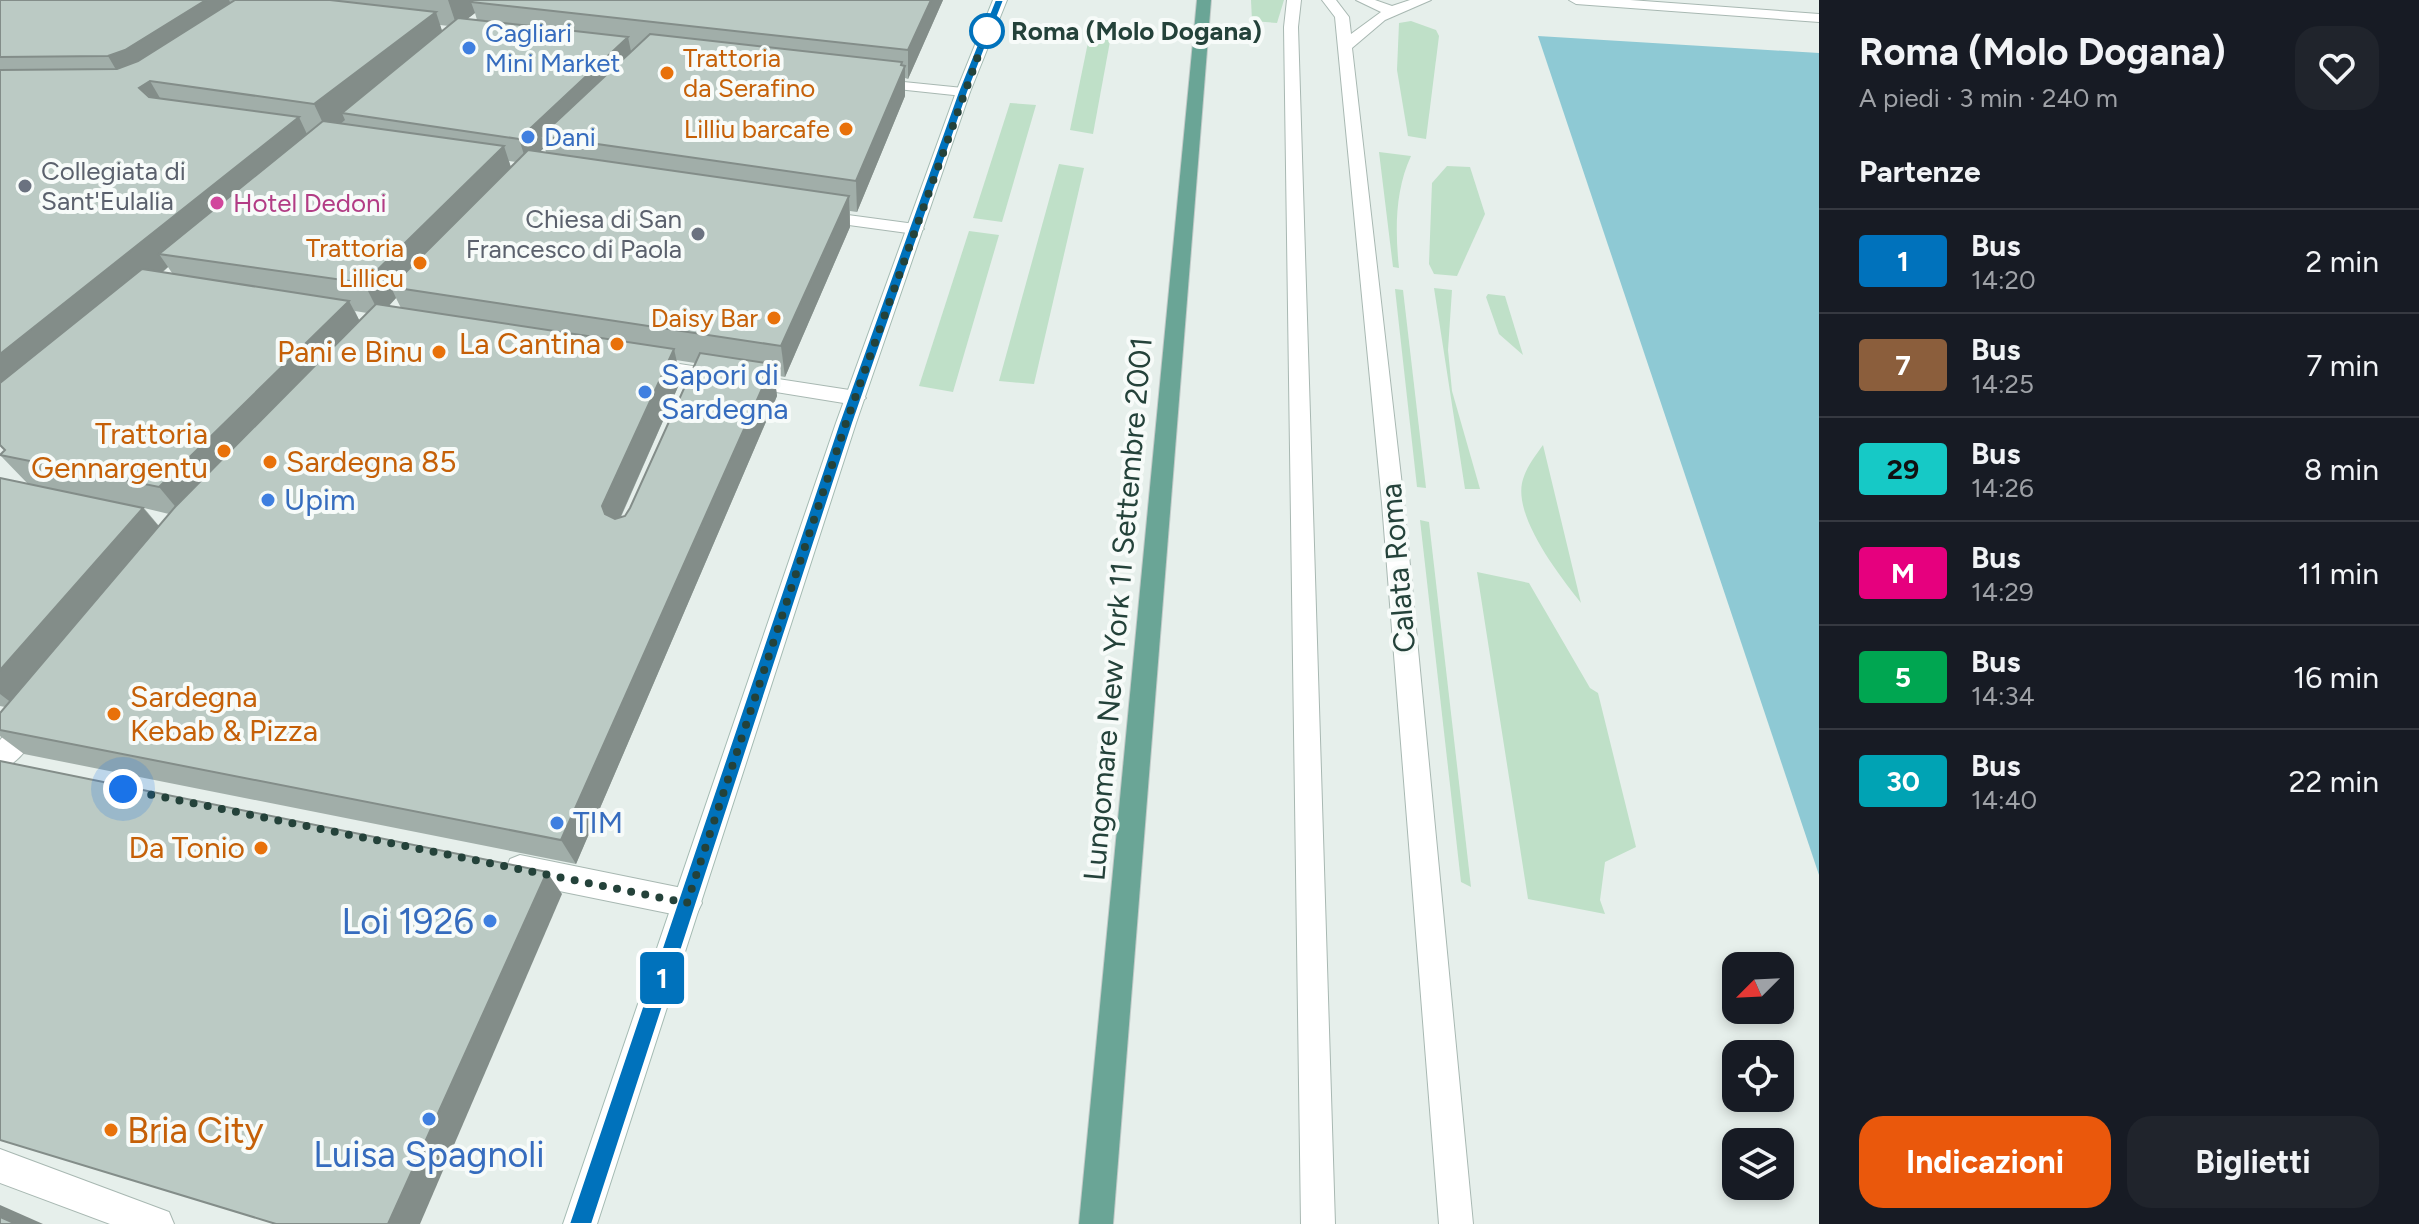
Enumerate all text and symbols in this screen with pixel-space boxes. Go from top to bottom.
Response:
marker: Roma (Molo Dogana) [970,14,1004,48]
place label: Roma (Molo Dogana) [1011,15,1262,47]
place label: Cagliari Mini Market [485,17,621,79]
button: heart [2295,26,2379,110]
text: Roma (Molo Dogana) [1859,29,2226,75]
marker: Cagliari Mini Market [460,39,478,57]
place label: Trattoria da Serafino [683,42,815,104]
marker: Trattoria da Serafino [658,64,676,82]
text: A piedi · 3 min · 240 m [1859,82,2118,114]
place label: Lilliu barcafe [684,113,830,145]
marker: Lilliu barcafe [837,120,855,138]
place label: Dani [544,121,596,153]
marker: Dani [519,128,537,146]
text: Partenze [1859,153,1981,190]
place label: Collegiata di Sant'Eulalia [41,155,186,217]
marker: Collegiata di Sant'Eulalia [16,177,34,195]
place label: Hotel Dedoni [233,187,387,219]
marker: Hotel Dedoni [208,194,226,212]
place label: Chiesa di San Francesco di Paola [466,203,682,265]
marker: Chiesa di San Francesco di Paola [689,225,707,243]
text: Bus [1971,227,2020,264]
place label: Trattoria Lillicu [306,232,404,294]
text: 2 min [2306,243,2379,280]
text: 1 [1897,244,1909,278]
marker: Trattoria Lillicu [411,254,429,272]
text: 14:20 [1971,264,2036,296]
place label: Daisy Bar [651,302,758,334]
marker: Daisy Bar [765,309,783,327]
place label: La Cantina [459,325,601,362]
text: Bus [1971,331,2020,368]
place label: Pani e Binu [277,333,423,370]
marker: La Cantina [608,335,626,353]
street label: Lungomare New York 11 Settembre 2001 [1075,336,1160,882]
marker: Pani e Binu [430,343,448,361]
text: 7 min [2306,347,2379,384]
text: 7 [1895,348,1911,382]
place label: Sapori di Sardegna [661,356,788,427]
text: 14:25 [1971,368,2034,400]
marker: Sapori di Sardegna [636,383,654,401]
place label: Trattoria Gennargentu [31,415,208,486]
text: Bus [1971,435,2020,472]
marker: Trattoria Gennargentu [215,442,233,460]
place label: Sardegna 85 [286,443,457,480]
text: 8 min [2304,451,2379,488]
text: 29 [1887,452,1919,486]
marker: Sardegna 85 [261,453,279,471]
text: 14:26 [1971,472,2034,504]
place label: Upim [284,481,355,518]
street label: Calata Roma [1372,482,1423,654]
marker: Upim [259,491,277,509]
text: Bus [1971,539,2020,576]
text: 11 min [2298,555,2379,592]
text: M [1891,556,1915,590]
text: 14:29 [1971,576,2034,608]
text: Bus [1971,643,2020,680]
text: 16 min [2293,659,2379,696]
text: 5 [1895,660,1911,694]
place label: Sardegna Kebab & Pizza [130,678,318,749]
text: 14:34 [1971,680,2035,712]
marker: Sardegna Kebab & Pizza [105,705,123,723]
text: Bus [1971,747,2020,784]
text: 22 min [2289,763,2379,800]
text: 30 [1886,764,1920,798]
your location [103,769,143,809]
text: 14:40 [1971,784,2037,816]
place label: TIM [573,804,623,841]
marker: TIM [548,814,566,832]
place label: Da Tonio [128,829,245,866]
marker: Da Tonio [252,839,270,857]
place label: Loi 1926 [341,900,474,943]
marker: Loi 1926 [481,912,499,930]
line badge: 1 [636,952,688,1004]
north arrow [1722,952,1794,1024]
map controls [1722,952,1794,1200]
text: 1 [656,961,668,995]
button: locate [1722,1040,1794,1112]
place label: Bria City [127,1109,264,1152]
marker: Luisa Spagnoli [420,1110,438,1128]
button: Indicazioni [1859,1116,2111,1208]
button: Biglietti [2127,1116,2379,1208]
marker: Bria City [102,1121,120,1139]
button: layers [1722,1128,1794,1200]
place label: Luisa Spagnoli [313,1133,545,1176]

